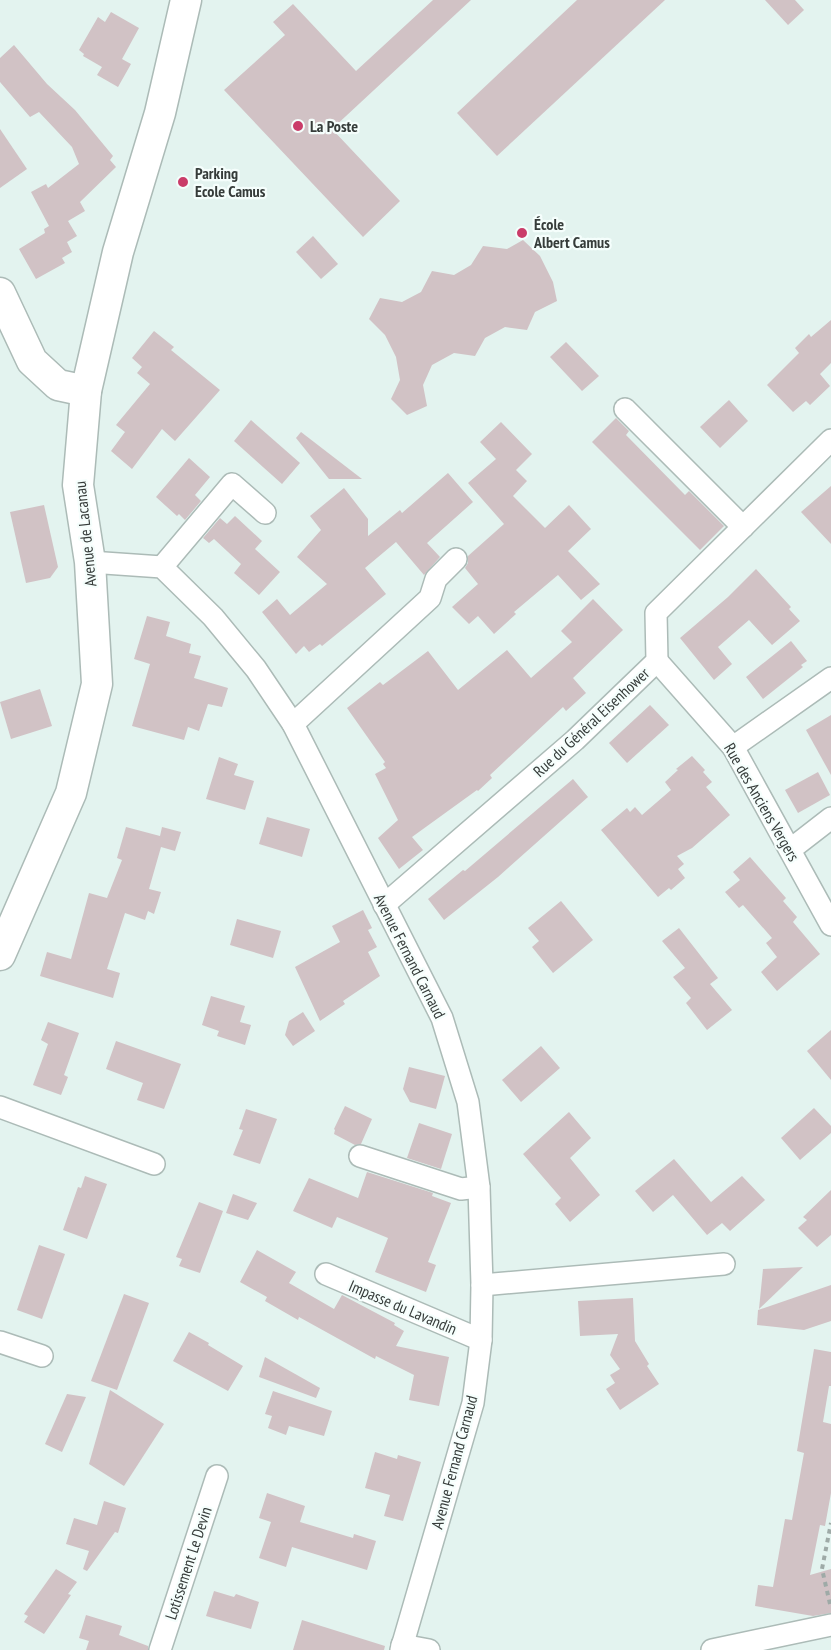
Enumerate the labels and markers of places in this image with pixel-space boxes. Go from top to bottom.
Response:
place label: La Poste [310,116,358,136]
marker: La Poste [291,119,305,133]
place label: Parking Ecole Camus [195,163,266,201]
marker: Parking Ecole Camus [176,175,190,189]
place label: École Albert Camus [533,214,610,252]
marker: École Albert Camus [515,226,529,240]

